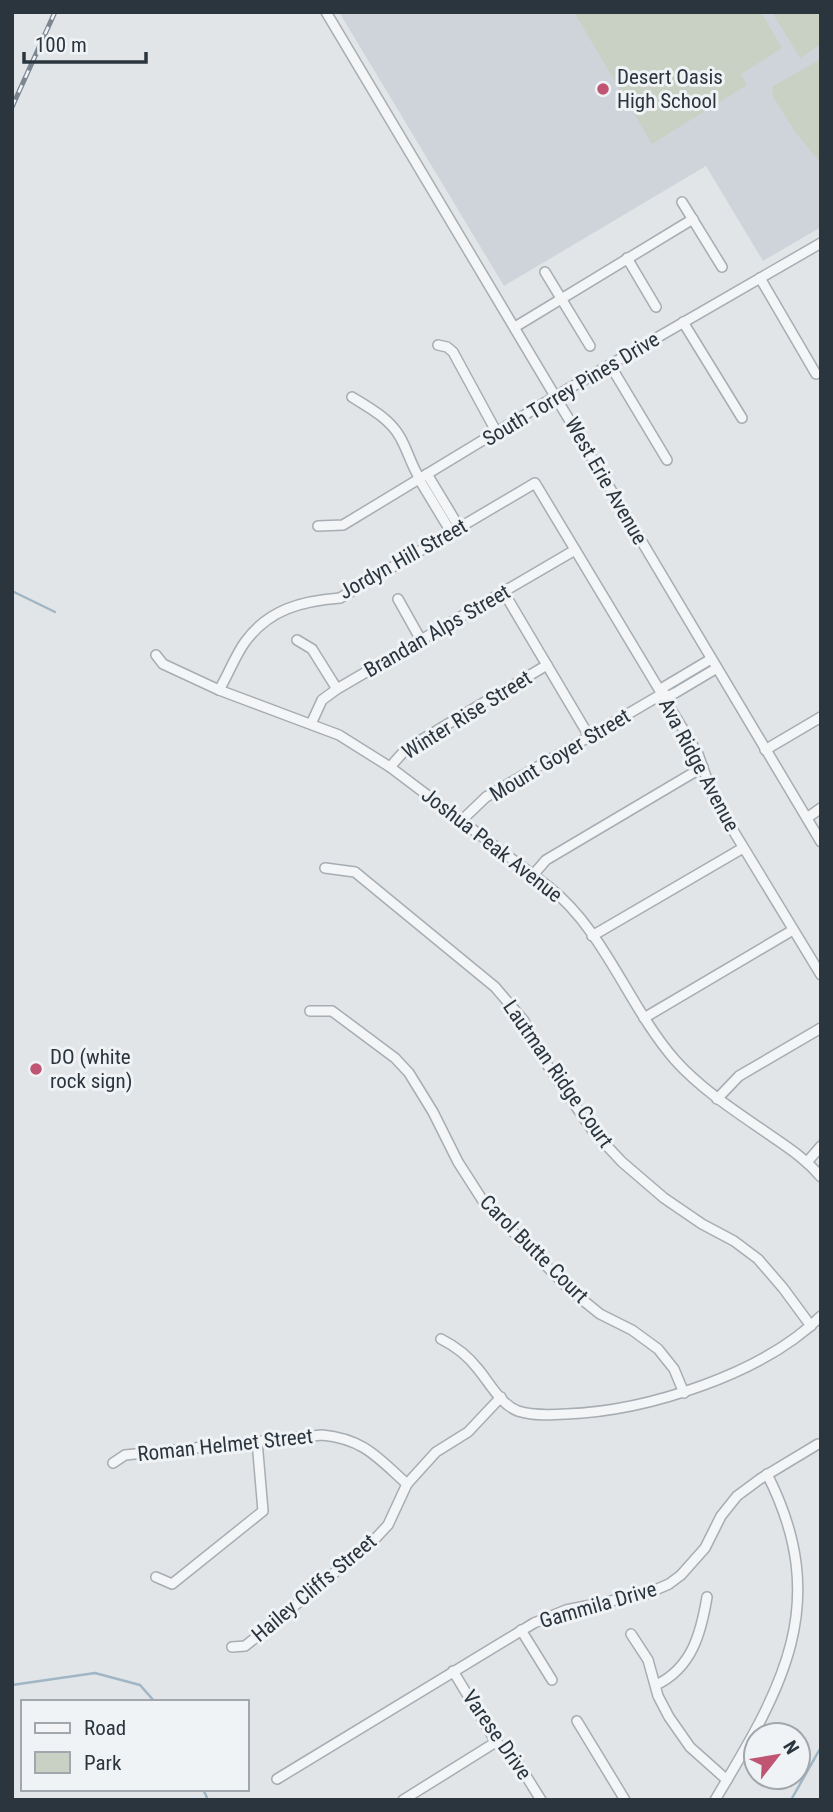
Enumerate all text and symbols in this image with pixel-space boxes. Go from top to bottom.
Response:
scale bar [24,21,147,65]
text: 100 m [35,33,87,57]
place label: Desert Oasis High School [617,65,723,113]
marker: Desert Oasis High School [595,81,611,97]
street label: South Torrey Pines Drive [478,327,664,451]
street label: West Erie Avenue [560,413,652,549]
street label: Jordyn Hill Street [335,514,471,604]
street label: Brandan Alps Street [360,580,514,682]
street label: Winter Rise Street [398,666,536,764]
street label: Ava Ridge Avenue [654,694,744,836]
street label: Mount Goyer Street [485,704,635,806]
street label: Joshua Peak Avenue [417,783,567,907]
street label: Lautman Ridge Court [498,996,618,1152]
place label: DO (white rock sign) [50,1045,132,1093]
marker: DO (white rock sign) [28,1061,44,1077]
street label: Carol Butte Court [475,1190,593,1308]
street label: Roman Helmet Street [136,1424,314,1466]
street label: Hailey Cliffs Street [247,1529,381,1647]
street label: Gammila Drive [537,1577,659,1633]
street label: Varese Drive [457,1686,537,1784]
legend [21,1700,248,1791]
text: Road [84,1716,126,1740]
north arrow [742,1721,812,1791]
text: N [778,1737,804,1758]
text: Park [84,1751,122,1775]

